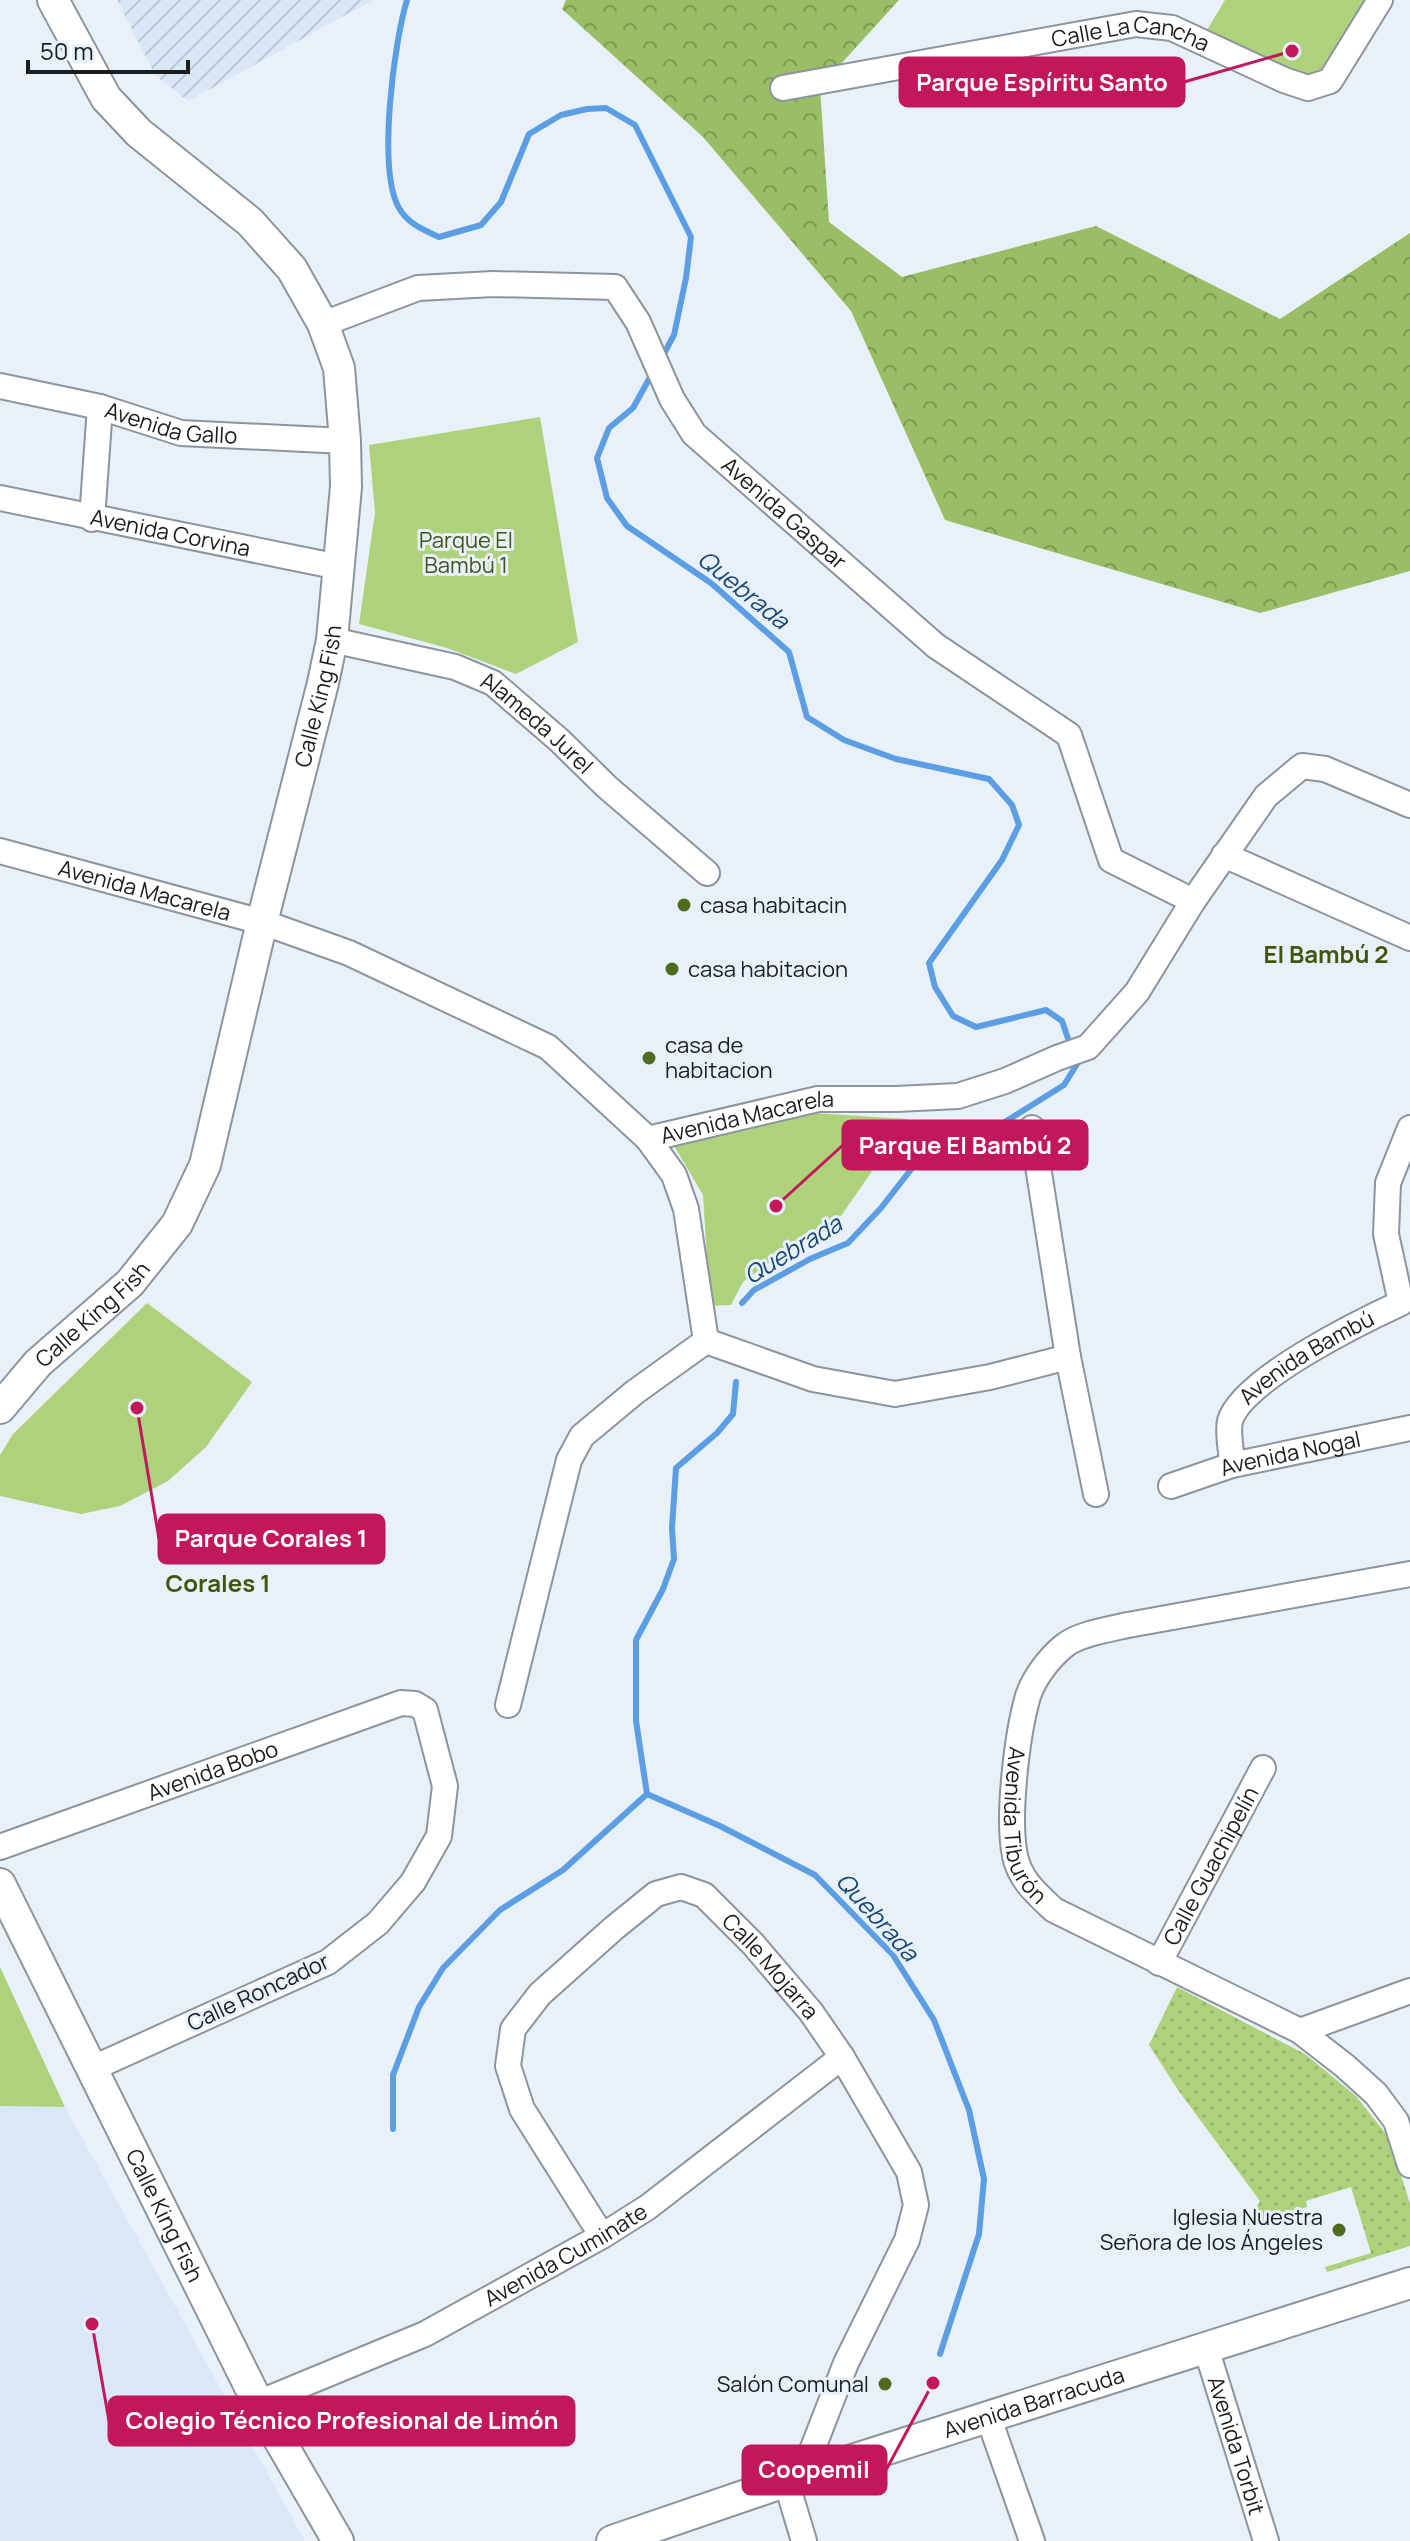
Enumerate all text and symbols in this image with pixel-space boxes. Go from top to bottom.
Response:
street label: Calle La Cancha [1049,9,1215,58]
scale bar [28,24,188,74]
text: 50 m [40,34,94,67]
callout: Parque Espíritu Santo [900,58,1184,106]
text: Parque Espíritu Santo [916,65,1168,98]
street label: Avenida Gallo [101,395,238,451]
street label: Avenida Gaspar [715,450,853,576]
street label: Avenida Corvina [88,502,253,564]
park label: Parque El Bambú 1 [419,525,513,580]
water label: Quebrada [691,542,798,637]
street label: Calle King Fish [287,624,348,770]
street label: Alameda Jurel [476,665,600,780]
street label: Avenida Macarela [55,853,234,928]
place label: casa habitacin [700,890,847,920]
marker: casa habitacin [675,896,693,914]
district label: El Bambú 2 [1263,937,1389,970]
place label: casa habitacion [688,954,848,984]
marker: casa habitacion [663,960,681,978]
place label: casa de habitacion [665,1030,773,1085]
marker: casa de habitacion [640,1049,658,1067]
street label: Avenida Macarela [658,1084,834,1151]
callout: Parque El Bambú 2 [843,1121,1087,1169]
text: Parque El Bambú 2 [859,1128,1071,1161]
water label: Quebrada [737,1206,849,1291]
street label: Calle King Fish [29,1255,157,1374]
street label: Avenida Bambú [1232,1303,1379,1411]
street label: Avenida Nogal [1216,1424,1363,1483]
callout: Parque Corales 1 [159,1515,384,1563]
text: Parque Corales 1 [175,1521,367,1554]
district label: Corales 1 [165,1566,271,1599]
street label: Avenida Bobo [143,1733,282,1808]
street label: Avenida Tiburón [997,1745,1054,1910]
street label: Calle Guachipelín [1156,1781,1265,1951]
water label: Quebrada [829,1864,928,1969]
street label: Calle Mojarra [716,1907,826,2026]
street label: Calle Roncador [182,1946,334,2038]
street label: Calle King Fish [119,2144,210,2287]
street label: Avenida Cuminate [479,2196,653,2313]
place label: Iglesia Nuestra Señora de los Ángeles [1100,2202,1323,2257]
marker: Iglesia Nuestra Señora de los Ángeles [1330,2221,1348,2239]
street label: Avenida Barracuda [940,2360,1128,2445]
place label: Salón Comunal [717,2369,869,2399]
street label: Avenida Torbit [1201,2372,1272,2519]
marker: Salón Comunal [876,2375,894,2393]
callout: Colegio Técnico Profesional de Limón [109,2397,574,2445]
text: Colegio Técnico Profesional de Limón [125,2403,559,2436]
callout: Coopemil [743,2446,886,2494]
text: Coopemil [758,2452,870,2485]

